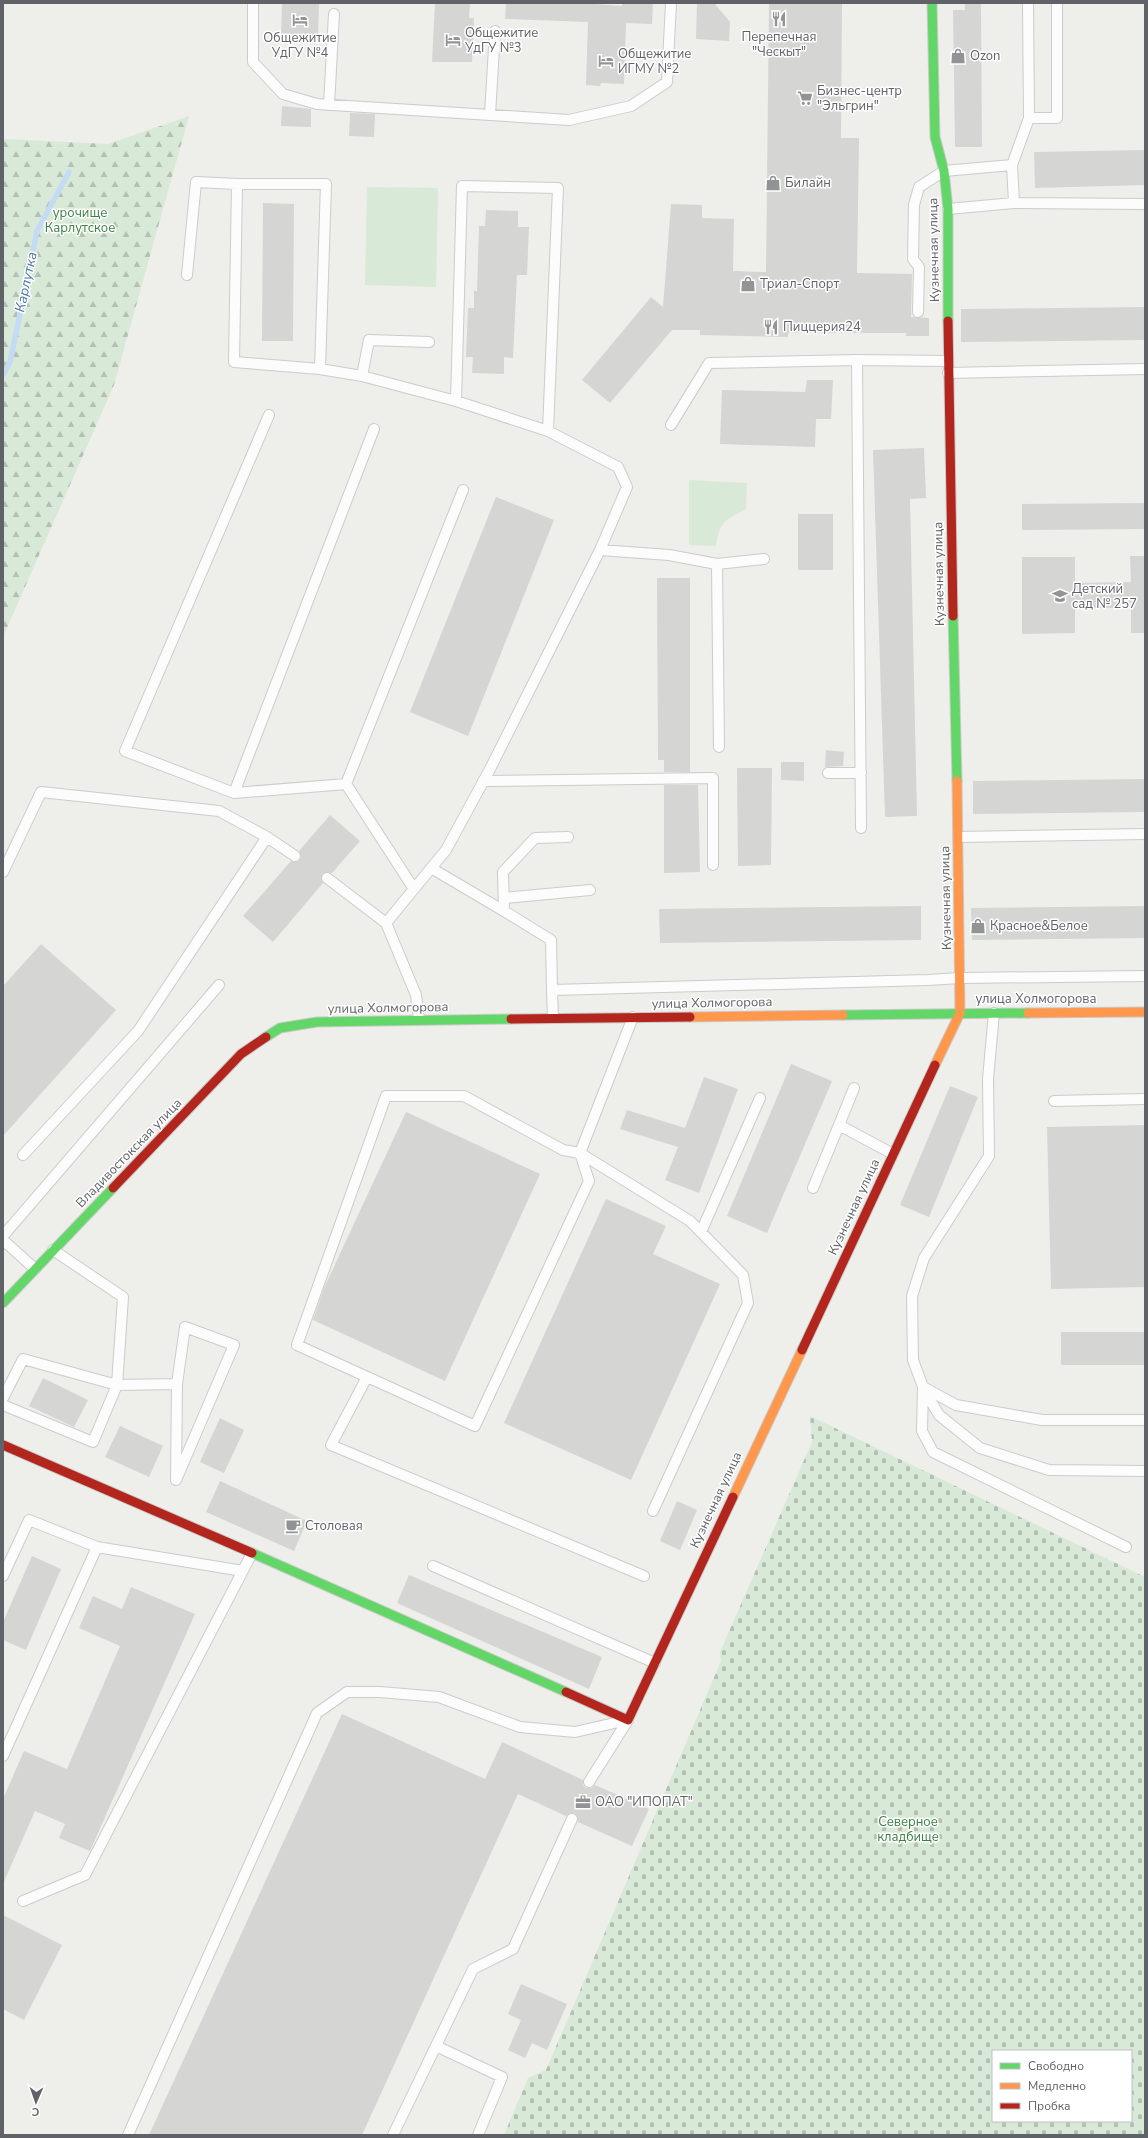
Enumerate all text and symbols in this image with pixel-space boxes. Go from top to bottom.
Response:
restaurant icon: Перепечная "Ческыт" [770,10,788,28]
hotel icon: Общежитие УдГУ №4 [291,11,309,29]
place label: Общежитие УдГУ №3 [464,24,538,57]
place label: Перепечная "Ческыт" [741,28,817,61]
place label: Общежитие УдГУ №4 [263,29,337,62]
hotel icon: Общежитие УдГУ №3 [444,31,462,49]
place label: Общежитие ИГМУ №2 [618,45,691,78]
shop icon: Ozon [949,47,967,65]
place label: Ozon [970,47,1000,65]
hotel icon: Общежитие ИГМУ №2 [597,52,615,70]
place label: Бизнес-центр "Эльгрин" [817,82,902,115]
supermarket icon: Бизнес-центр "Эльгрин" [796,89,814,107]
shop icon: Билайн [764,174,782,192]
place label: Билайн [785,174,831,192]
street label: Кузнечная улица [924,198,944,302]
park label: урочище Карлутское [45,204,115,237]
water label: Карлутка [10,250,42,314]
shop icon: Триал-Спорт [739,275,757,293]
place label: Триал-Спорт [760,275,839,293]
restaurant icon: Пиццерия24 [762,318,780,336]
place label: Пиццерия24 [783,318,861,336]
street label: Кузнечная улица [929,522,949,626]
place label: Детский сад № 257 [1072,580,1137,613]
school or university icon: Детский сад № 257 [1051,587,1069,605]
street label: Кузнечная улица [936,846,956,950]
shop icon: Красное&Белое [969,917,987,935]
place label: Красное&Белое [990,917,1088,935]
street label: улица Холмогорова [976,990,1096,1008]
street label: улица Холмогорова [651,993,773,1013]
street label: улица Холмогорова [327,998,449,1018]
street label: Владивостокская улица [72,1094,186,1212]
street label: Кузнечная улица [824,1156,884,1258]
street label: Кузнечная улица [686,1449,746,1551]
cafe icon: Столовая [284,1517,302,1535]
place label: Столовая [305,1517,363,1535]
office icon: ОАО "ИПОПАТ" [574,1793,592,1811]
place label: ОАО "ИПОПАТ" [595,1793,693,1811]
park label: Северное кладбище [877,1813,939,1846]
legend [992,2050,1132,2122]
text: Свободно [1028,2058,1084,2074]
text: Медленно [1028,2078,1086,2094]
north arrow [16,2082,56,2122]
text: Пробка [1028,2098,1071,2114]
text: С [31,2104,40,2119]

